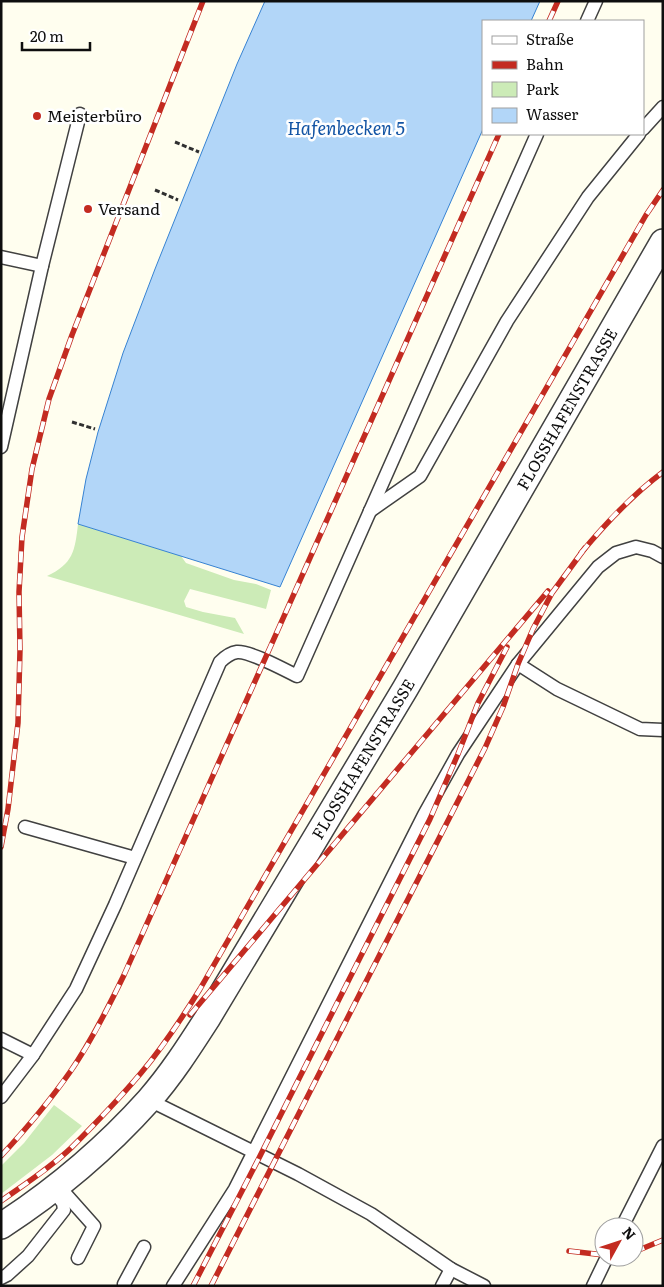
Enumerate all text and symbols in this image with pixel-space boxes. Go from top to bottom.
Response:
scale bar [22,20,90,52]
legend [482,20,644,135]
text: 20 m [30,24,64,47]
text: Straße [526,27,574,50]
text: Bahn [526,52,564,75]
text: Park [526,77,560,100]
text: Wasser [526,102,578,125]
place label: Meisterbüro [47,103,142,127]
marker: Meisterbüro [31,110,43,122]
water label: Hafenbecken 5 [287,114,405,141]
place label: Versand [98,196,160,220]
marker: Versand [82,203,94,215]
street label: FLOSSHAFENSTRASSE [510,323,622,494]
street label: FLOSSHAFENSTRASSE [305,674,420,843]
north arrow [594,1217,644,1267]
text: N [618,1222,641,1244]

